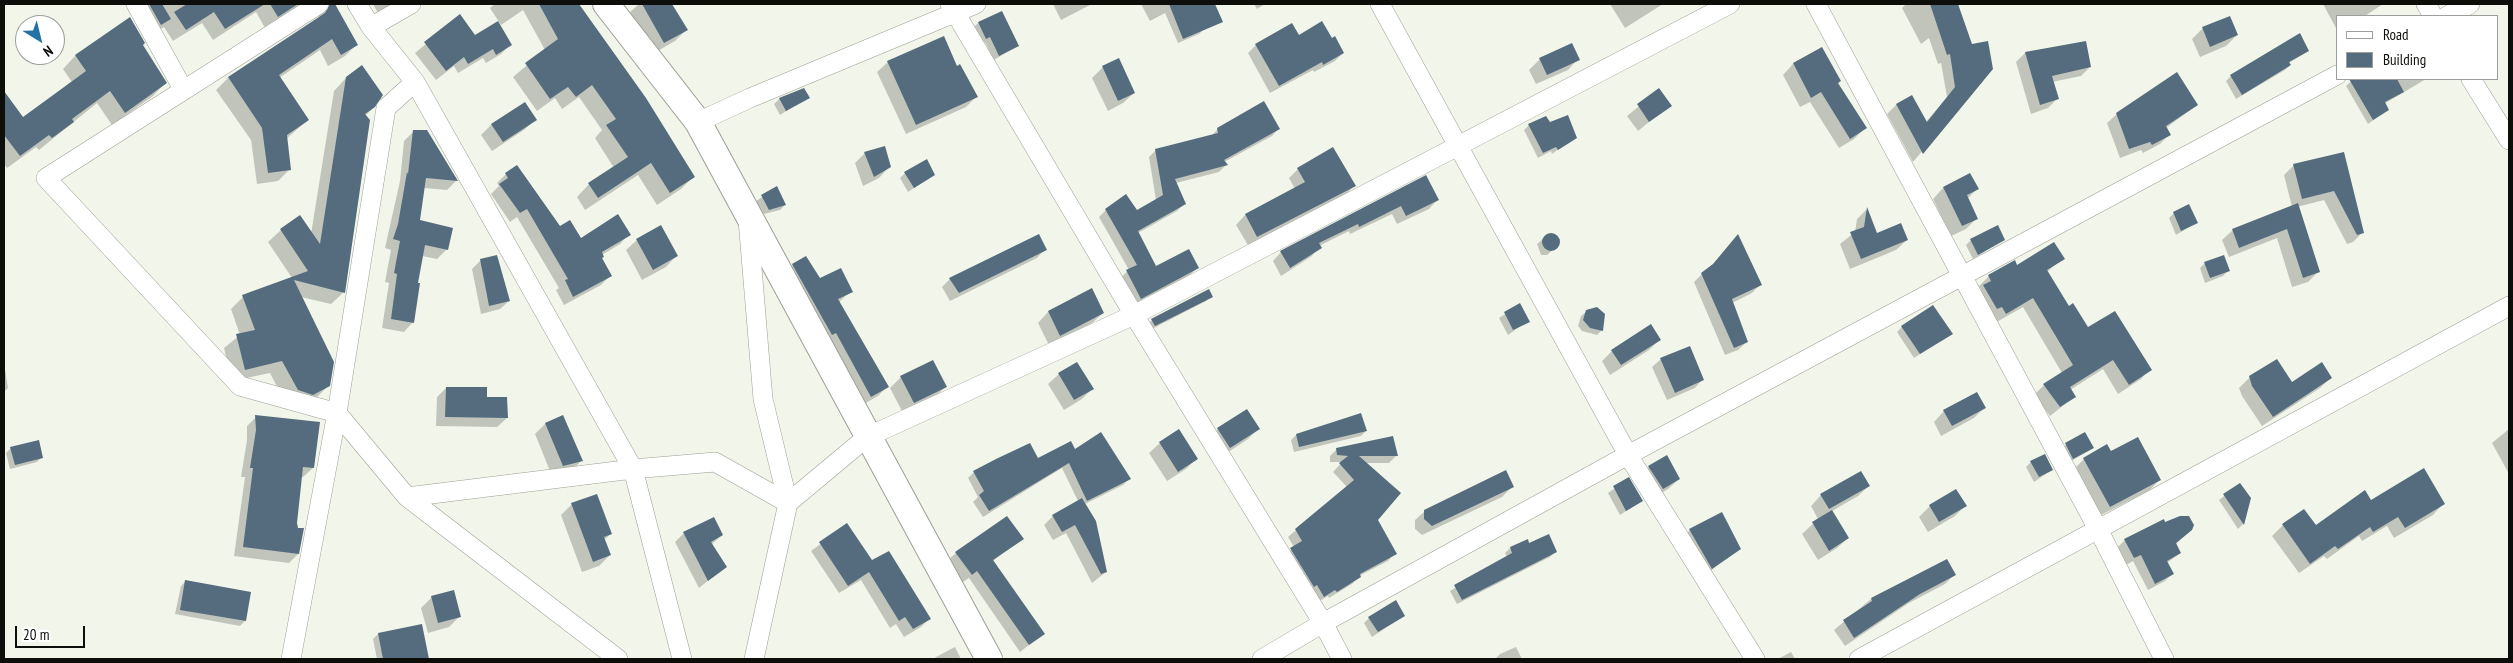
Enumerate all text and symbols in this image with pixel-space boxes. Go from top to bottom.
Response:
north arrow [15,15,65,65]
legend [2336,15,2498,80]
text: Road [2383,25,2409,44]
text: N [40,42,57,61]
text: Building [2383,50,2426,69]
scale bar [18,616,88,648]
text: 20 m [23,625,49,644]

